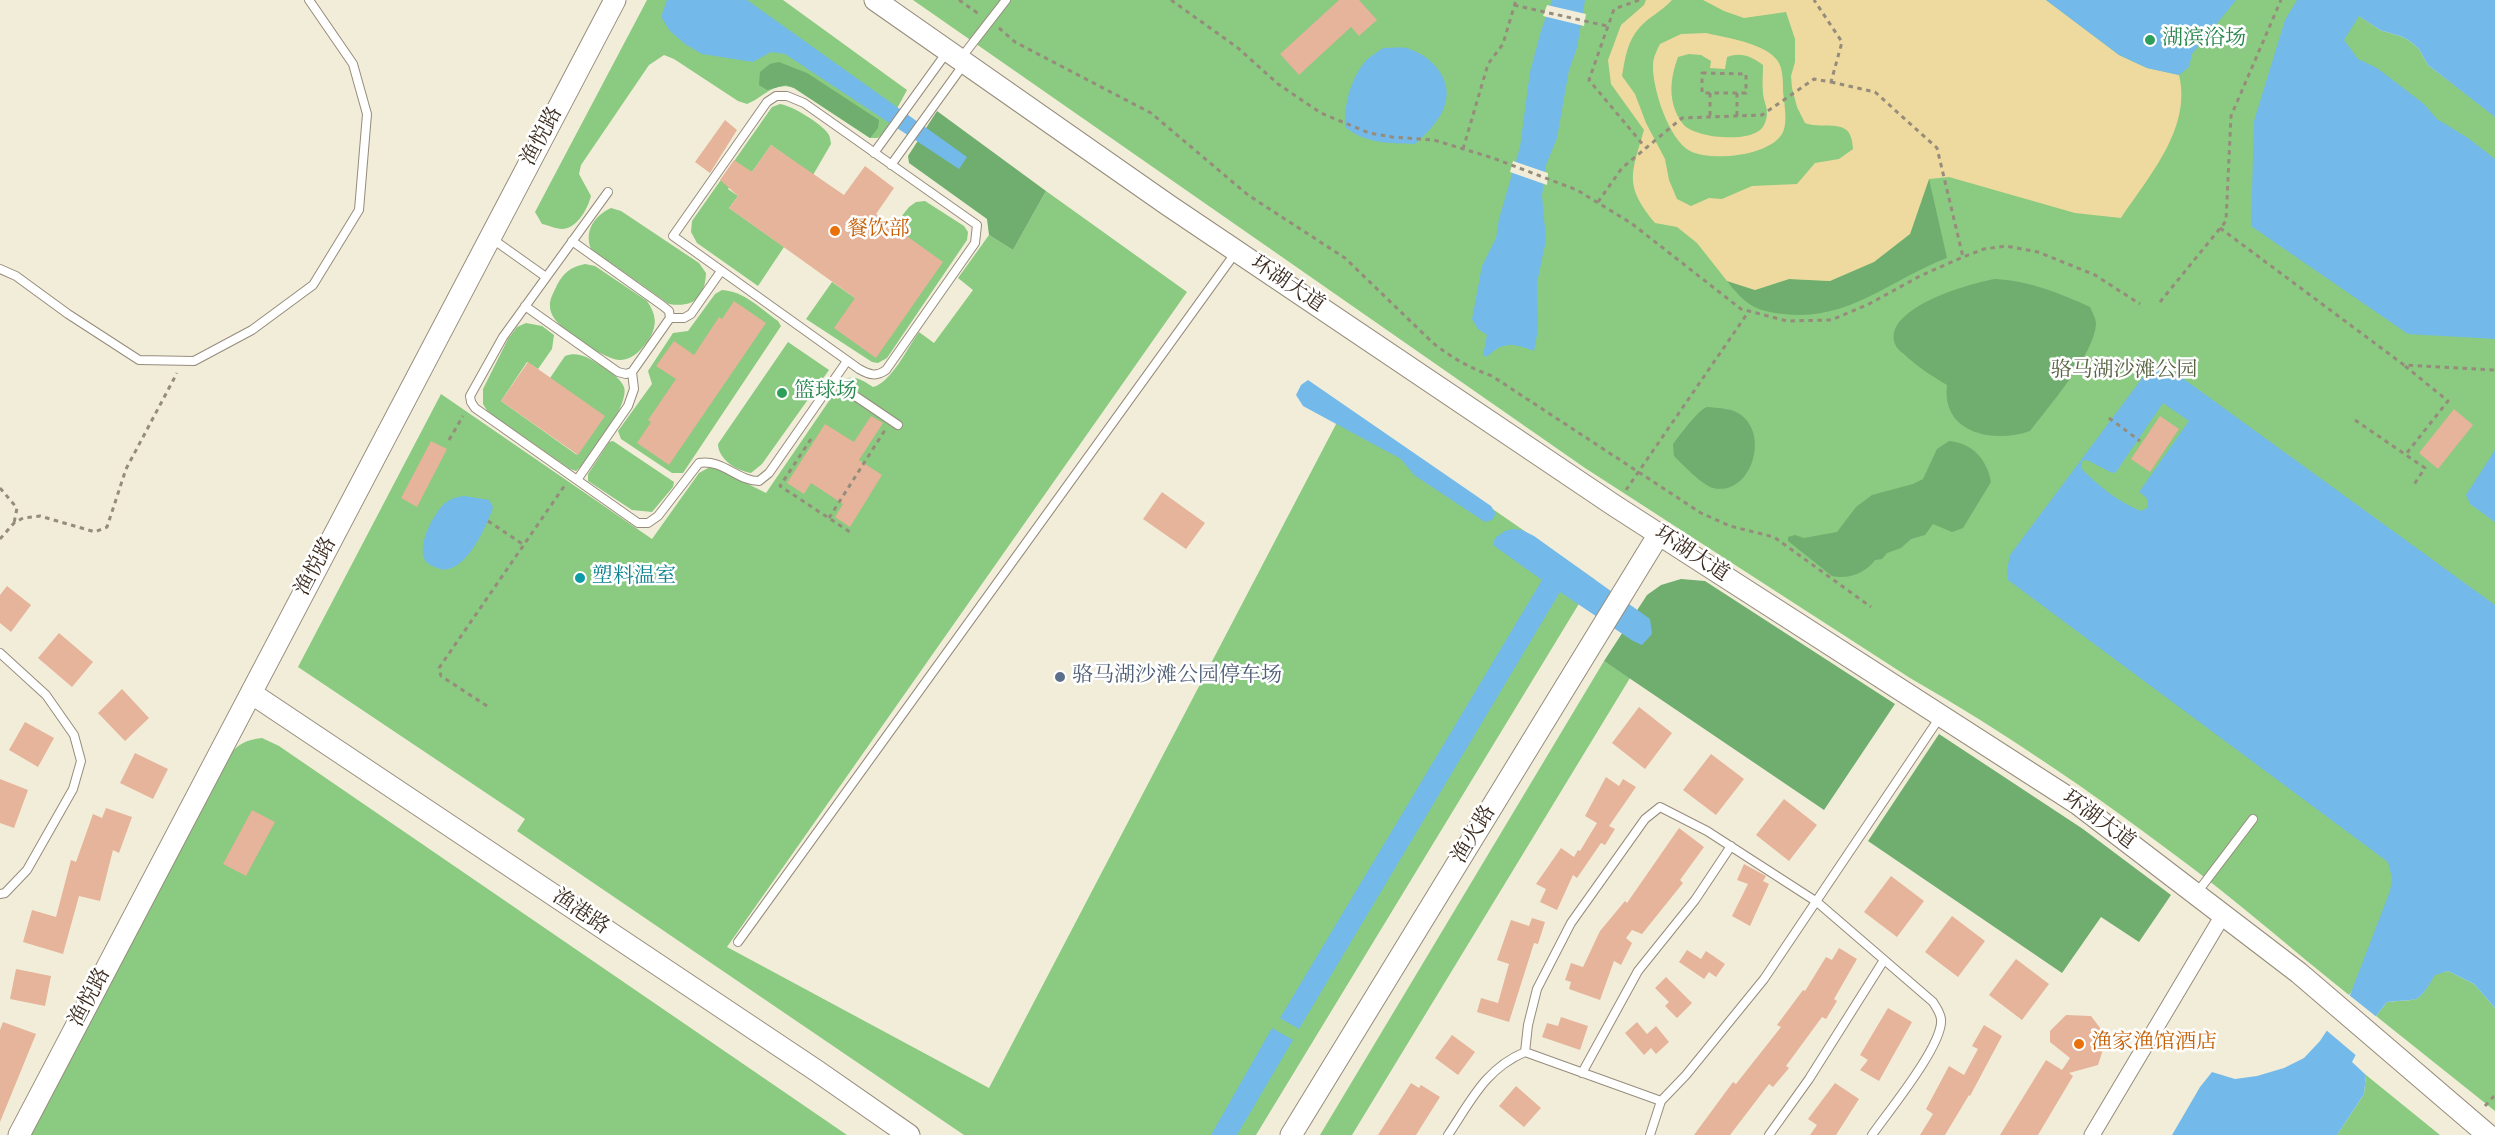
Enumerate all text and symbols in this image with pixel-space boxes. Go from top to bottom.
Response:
place label: 湖滨浴场 [2162,27,2246,53]
marker: 湖滨浴场 [2143,33,2157,47]
street label: 渔悦路 [517,103,569,171]
place label: 餐饮部 [847,218,910,244]
marker: 餐饮部 [828,224,842,238]
street label: 环湖大道 [1245,251,1329,319]
park label: 骆马湖沙滩公园 [2051,359,2197,385]
place label: 篮球场 [794,380,857,406]
marker: 篮球场 [775,386,789,400]
street label: 环湖大道 [1649,522,1733,588]
street label: 渔悦路 [291,533,343,601]
place label: 塑料温室 [592,565,676,591]
marker: 塑料温室 [573,571,587,585]
place label: 骆马湖沙滩公园停车场 [1072,664,1282,690]
marker: 骆马湖沙滩公园停车场 [1053,670,1067,684]
street label: 环湖大道 [2057,786,2139,856]
street label: 渔火路 [1448,802,1502,868]
street label: 渔港路 [547,885,613,941]
street label: 渔悦路 [65,964,117,1032]
place label: 渔家渔馆酒店 [2091,1031,2217,1057]
marker: 渔家渔馆酒店 [2072,1037,2086,1051]

